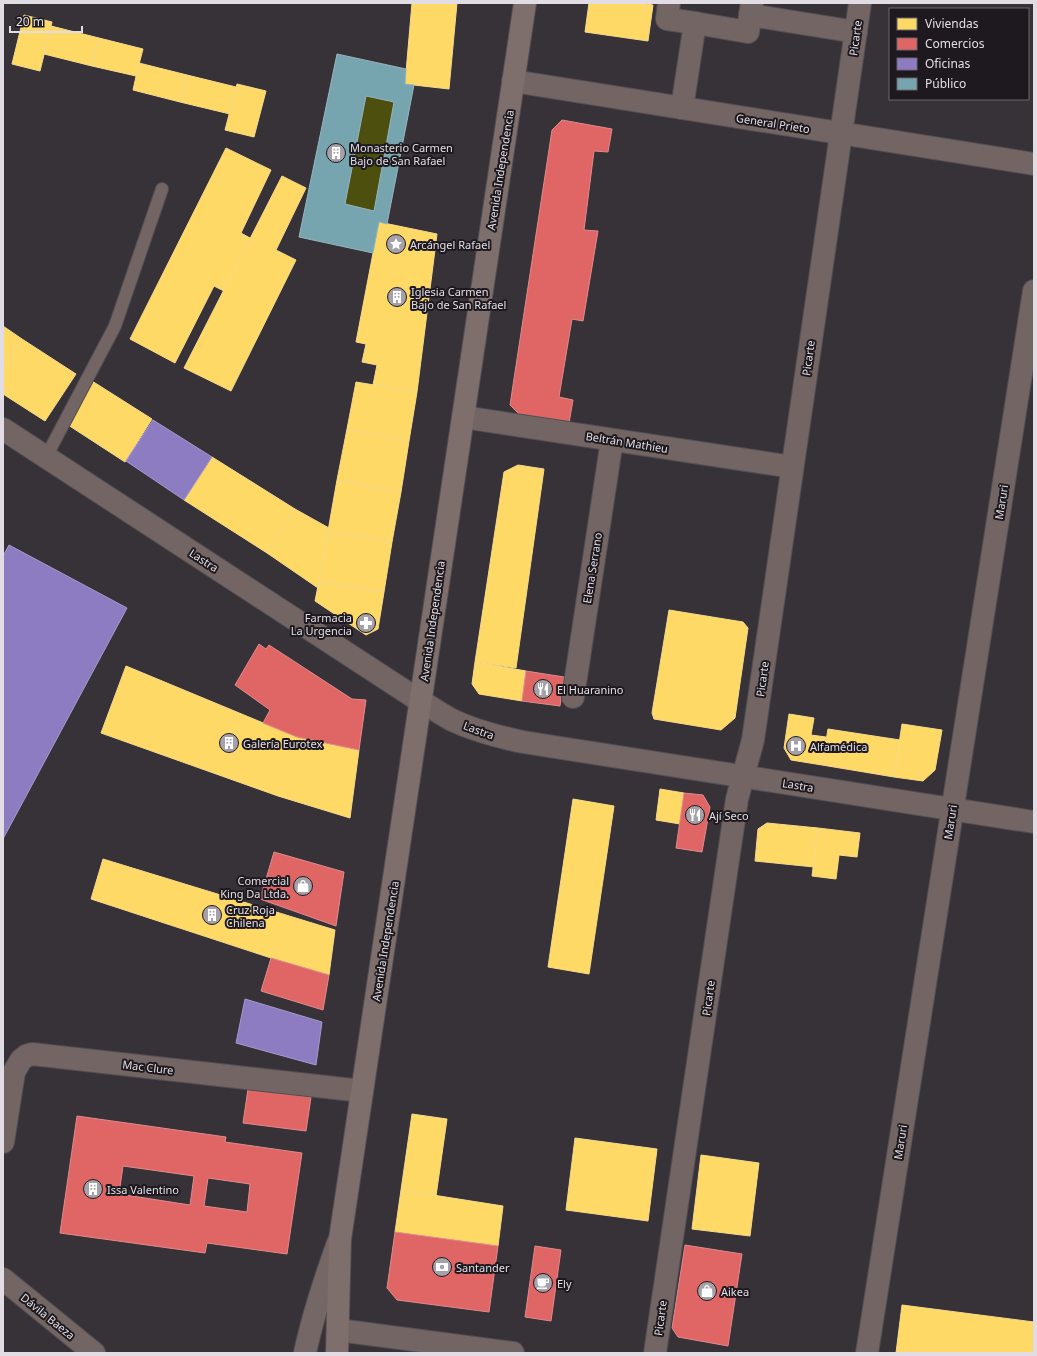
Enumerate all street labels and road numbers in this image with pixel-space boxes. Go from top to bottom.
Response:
street label: Picarte [845,19,865,57]
street label: Avenida Independencia [483,109,517,231]
street label: General Prieto [735,110,811,136]
street label: Picarte [798,339,818,377]
street label: Beltrán Mathieu [585,428,669,456]
street label: Maruri [991,484,1011,520]
street label: Elena Serrano [579,531,605,605]
street label: Lastra [187,545,221,575]
street label: Avenida Independencia [416,560,448,682]
street label: Picarte [752,660,772,698]
street label: Lastra [462,718,496,742]
street label: Lastra [781,775,815,795]
street label: Maruri [940,804,960,840]
street label: Avenida Independencia [368,880,402,1002]
street label: Picarte [698,979,718,1017]
street label: Mac Clure [122,1056,174,1078]
street label: Maruri [890,1124,910,1160]
street label: Dávila Baeza [18,1290,78,1342]
street label: Picarte [650,1299,670,1337]

